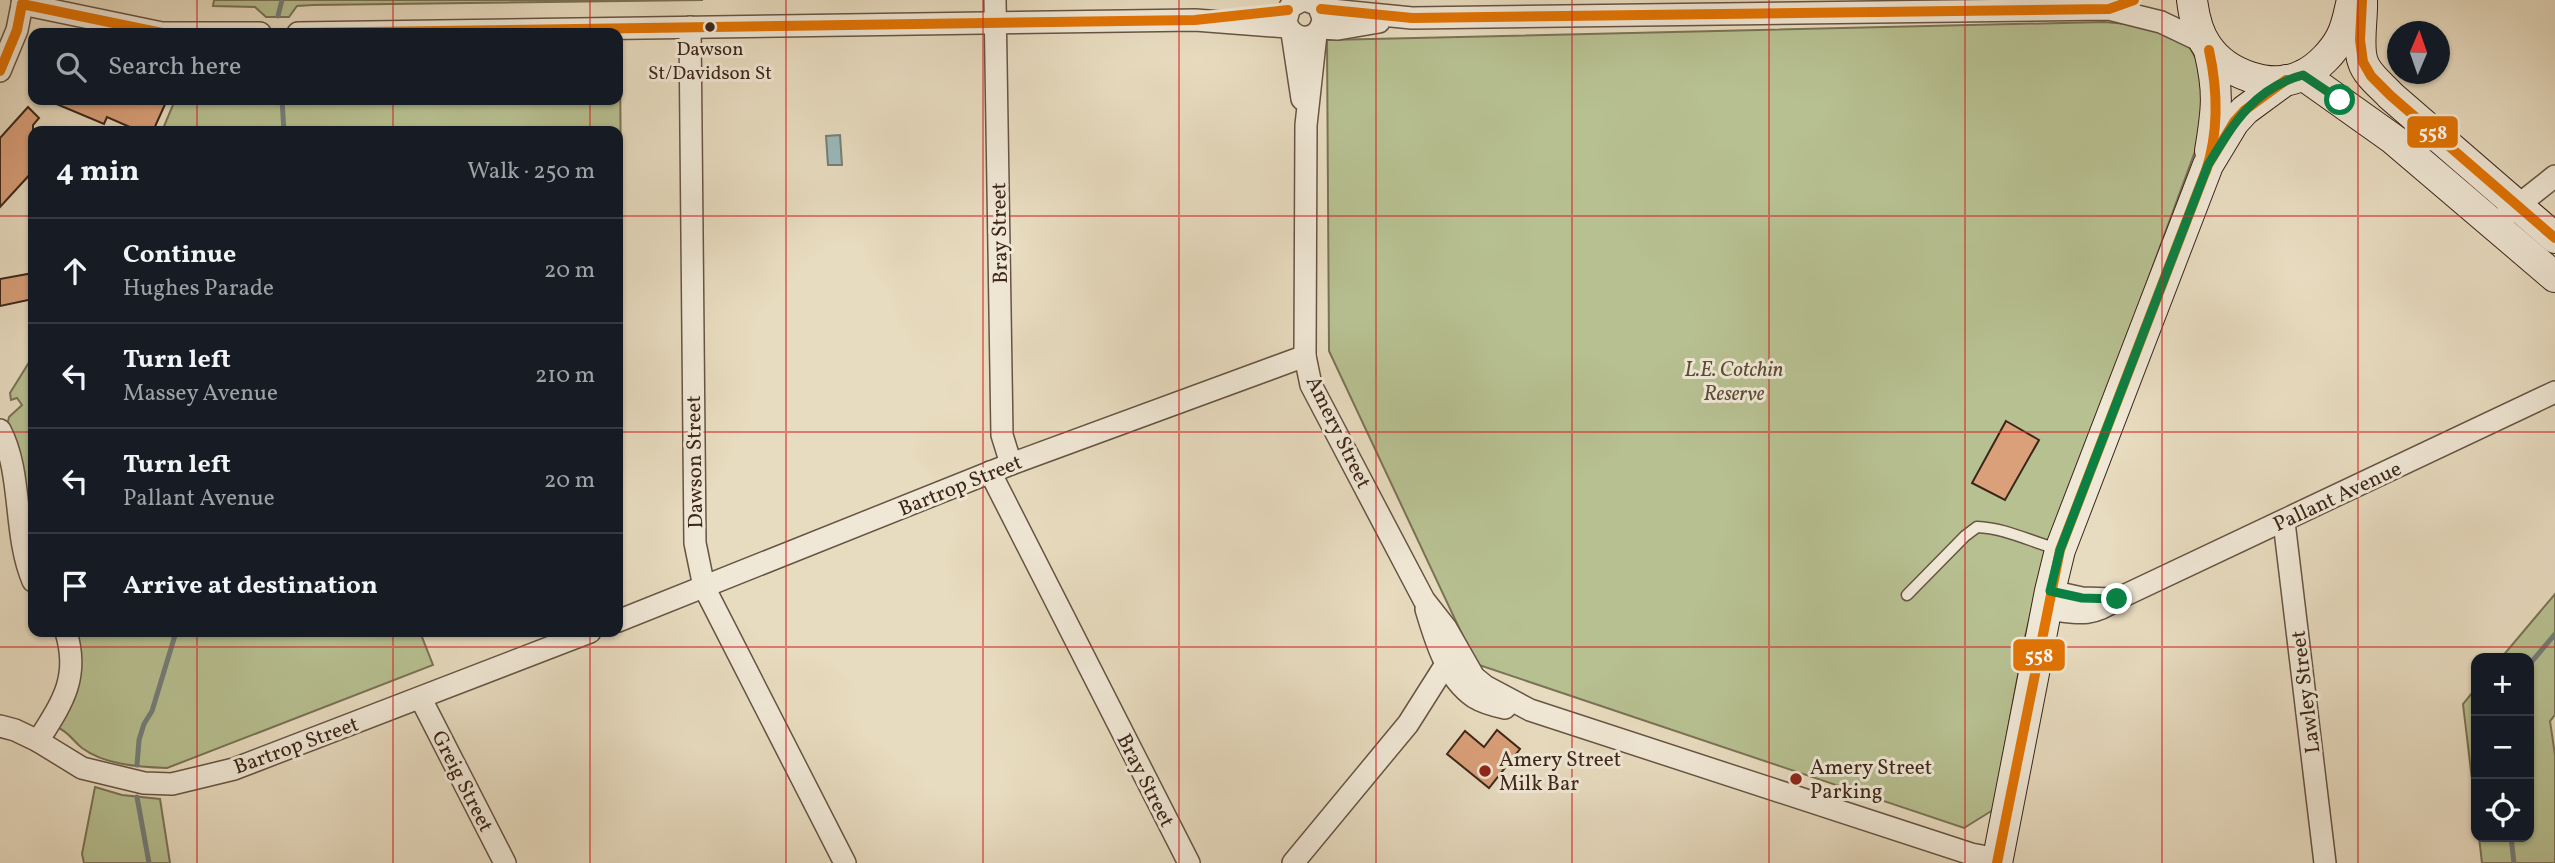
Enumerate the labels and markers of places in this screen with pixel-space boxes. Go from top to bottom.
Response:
marker: Dawson St/Davidson St [703,20,717,34]
place label: Dawson St/Davidson St [648,37,772,87]
place label: Amery Street Milk Bar [1499,746,1621,799]
place label: Amery Street Parking [1810,754,1932,807]
marker: Amery Street Milk Bar [1477,763,1493,779]
marker: Amery Street Parking [1788,771,1804,787]

